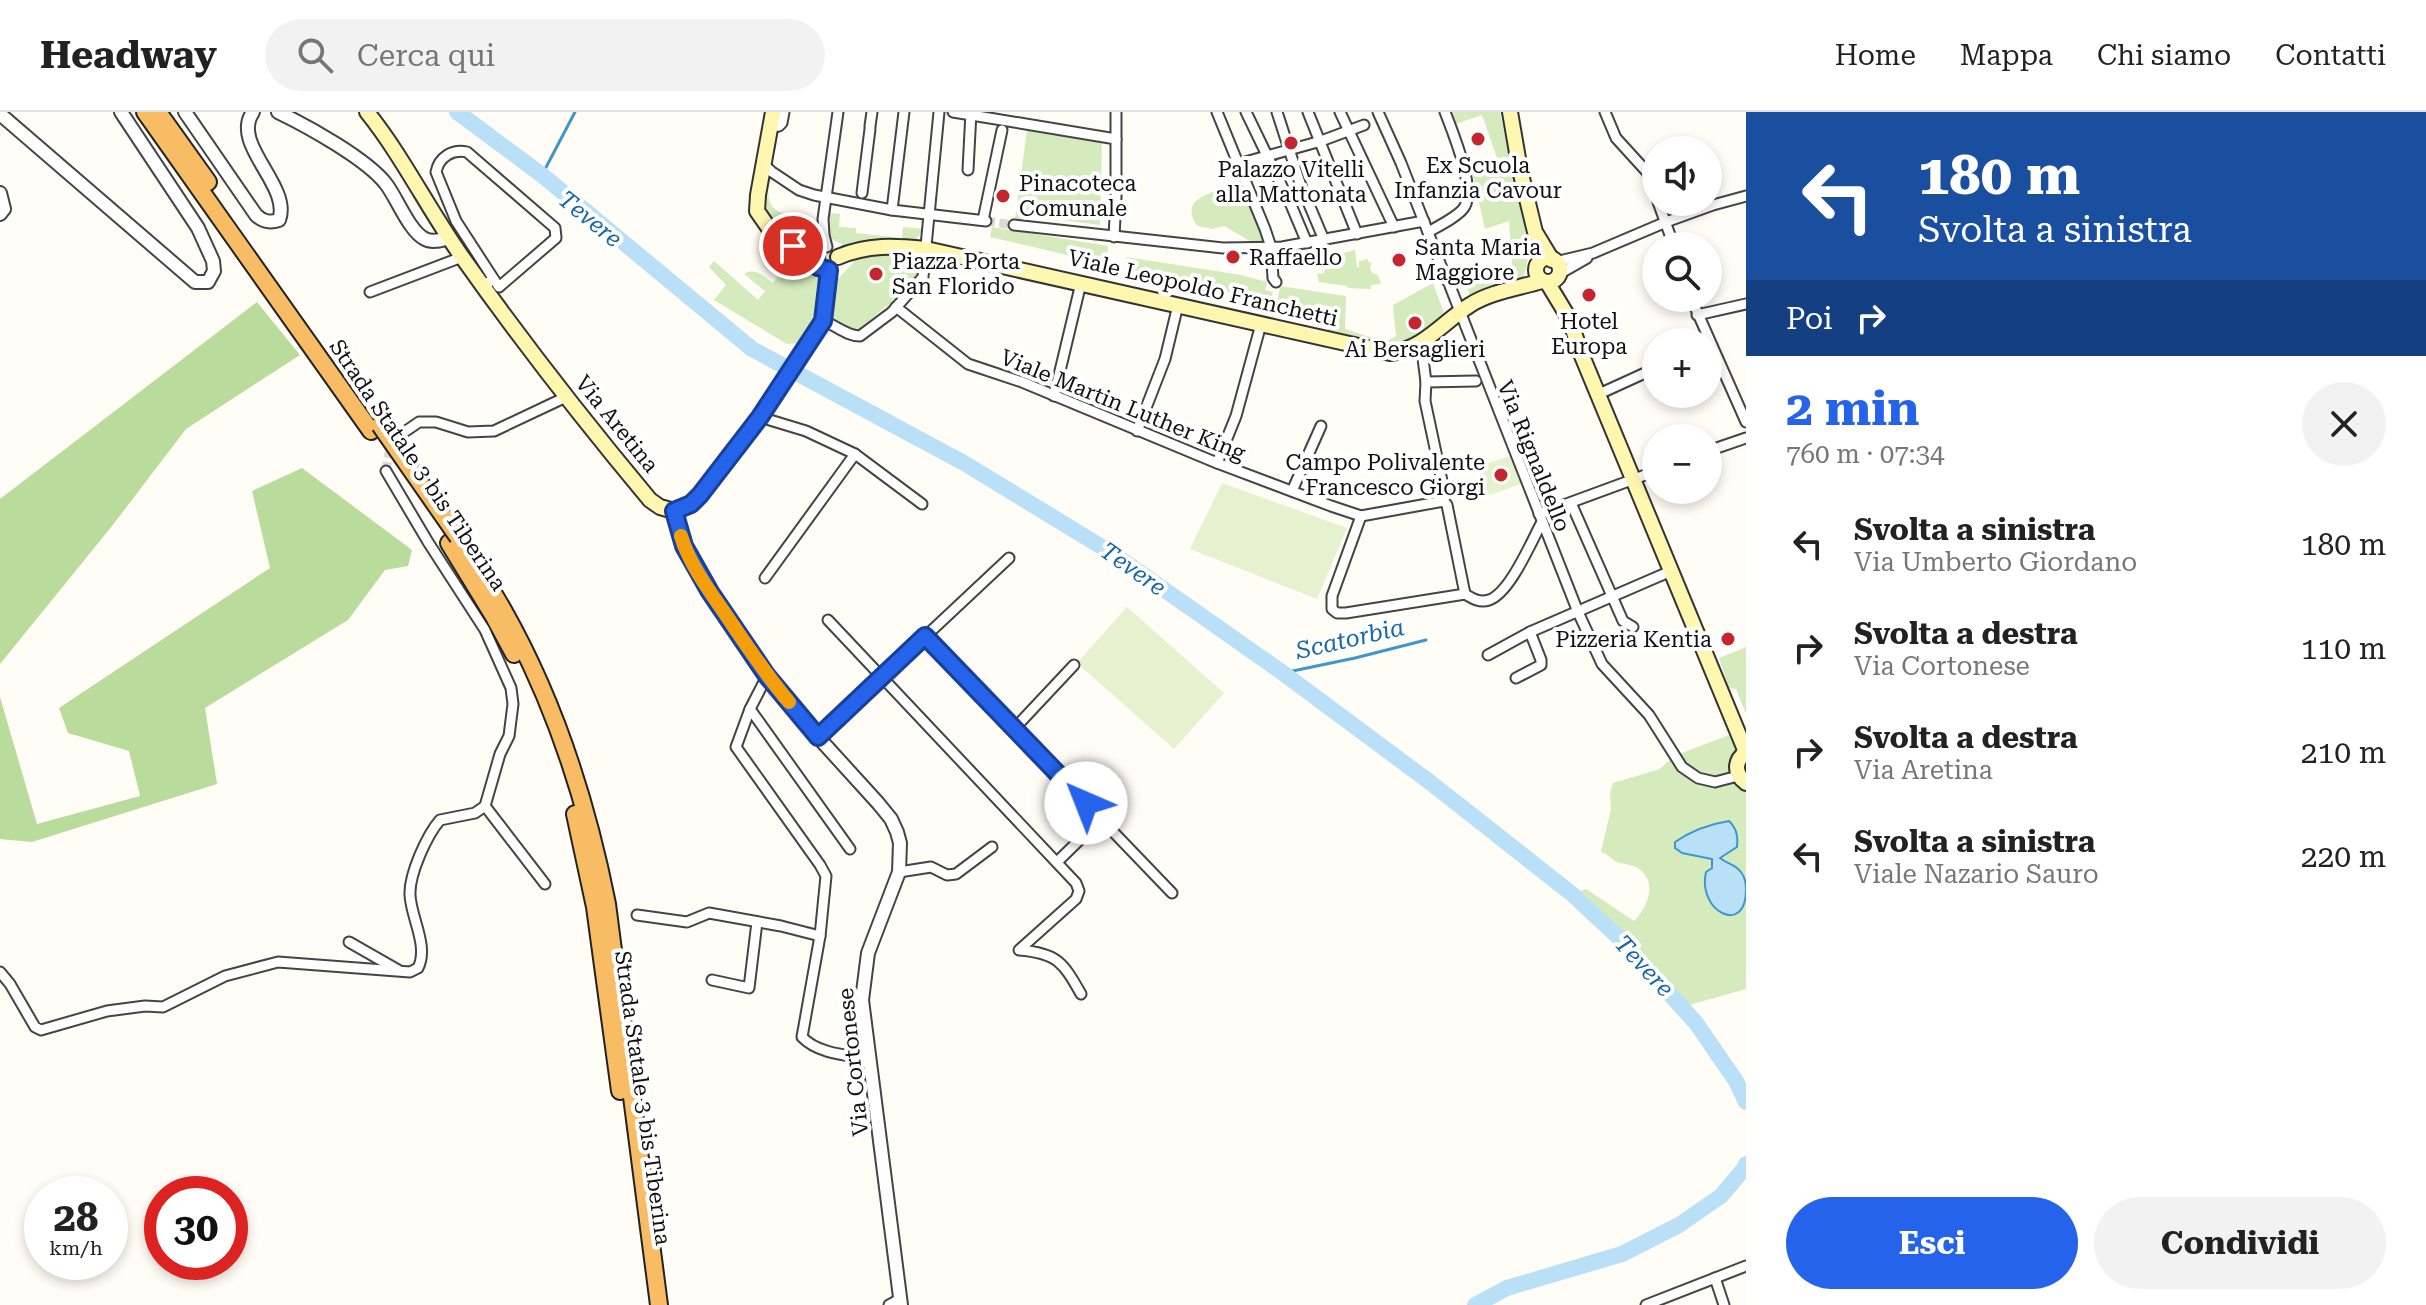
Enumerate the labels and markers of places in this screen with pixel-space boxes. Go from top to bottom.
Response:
marker: Ex Scuola Infanzia Cavour [1469,130,1487,148]
marker: Palazzo Vitelli alla Mattonata [1282,134,1300,152]
place label: Ex Scuola Infanzia Cavour [1394,153,1562,203]
place label: Palazzo Vitelli alla Mattonata [1215,157,1367,207]
place label: Pinacoteca Comunale [1019,171,1136,221]
marker: Pinacoteca Comunale [994,187,1012,205]
pin [759,212,827,280]
place label: Santa Maria Maggiore [1415,235,1541,285]
place label: Raffaello [1249,245,1342,270]
marker: Raffaello [1224,248,1242,266]
place label: Piazza Porta San Florido [892,249,1020,299]
marker: Santa Maria Maggiore [1390,251,1408,269]
marker: Piazza Porta San Florido [867,265,885,283]
marker: Hotel Europa [1580,286,1598,304]
place label: Hotel Europa [1551,309,1627,359]
marker: Ai Bersaglieri [1406,314,1424,332]
place label: Ai Bersaglieri [1345,337,1485,362]
place label: Campo Polivalente Francesco Giorgi [1285,450,1485,500]
marker: Campo Polivalente Francesco Giorgi [1492,466,1510,484]
place label: Pizzeria Kentia [1555,627,1712,652]
marker: Pizzeria Kentia [1719,630,1737,648]

